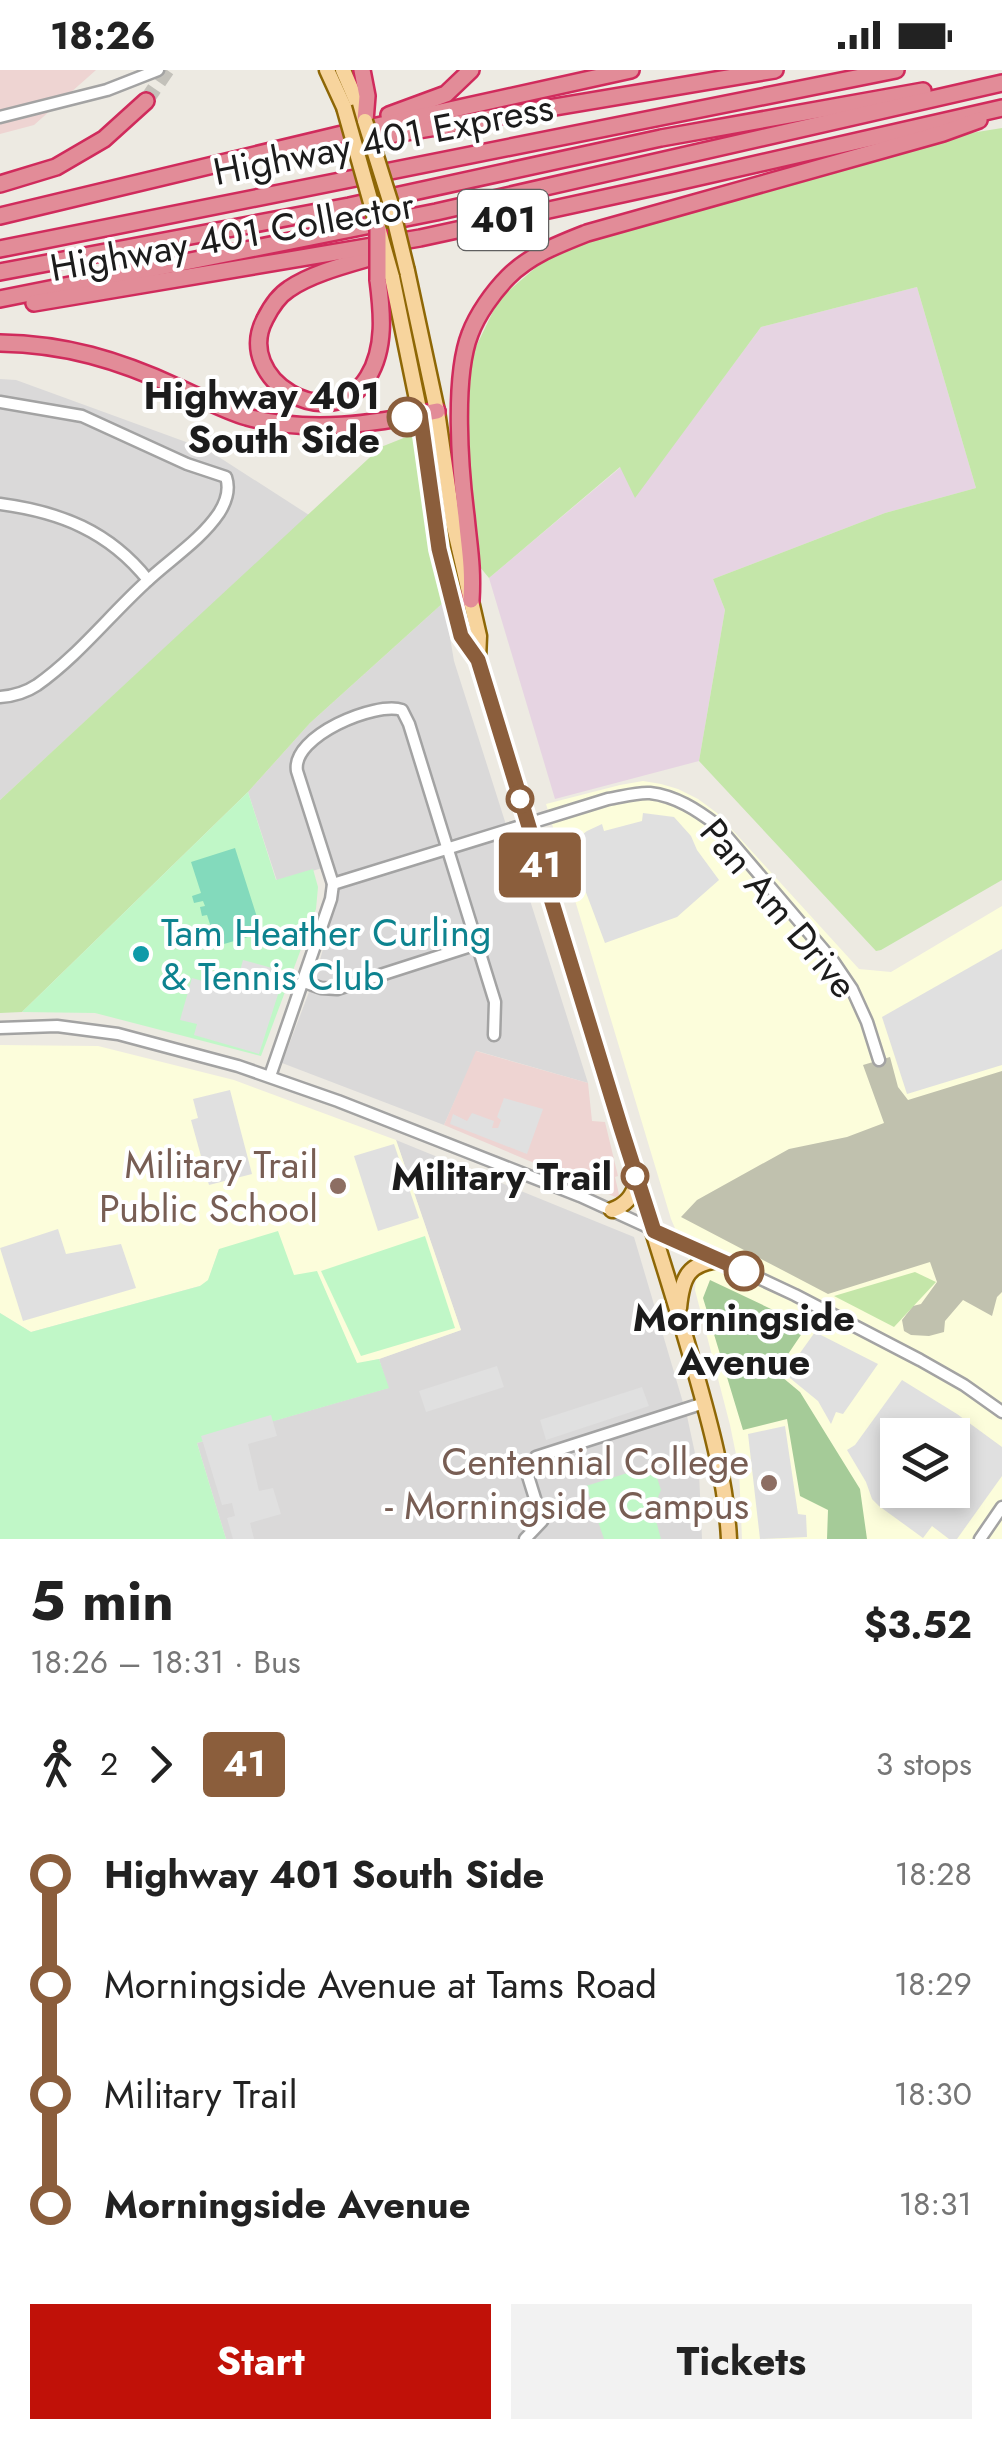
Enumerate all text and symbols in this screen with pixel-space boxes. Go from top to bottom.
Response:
text: 18:26 [50,8,156,63]
street label: Highway 401 Express [208,79,558,199]
street label: Highway 401 Collector [46,177,418,295]
road number: 401 [458,190,548,250]
place label: Highway 401 South Side [144,368,380,467]
marker: Highway 401 South Side [388,398,426,436]
unlabelled marker [507,786,533,812]
street label: Pan Am Drive [687,806,871,1010]
line badge: 41 [495,832,585,898]
text: 41 [519,840,561,890]
place label: Tam Heather Curling & Tennis Club [161,905,492,1004]
marker: Tam Heather Curling & Tennis Club [130,943,152,965]
place label: Military Trail Public School [99,1137,318,1236]
place label: Military Trail [391,1149,612,1204]
marker: Military Trail [622,1163,648,1189]
marker: Military Trail Public School [327,1175,349,1197]
marker: Morningside Avenue [725,1252,763,1290]
place label: Morningside Avenue [633,1290,855,1389]
map controls [880,1418,970,1508]
button: layers [880,1418,970,1508]
place label: Centennial College - Morningside Campus [385,1434,749,1533]
marker: Centennial College - Morningside Campus [758,1472,780,1494]
text: 5 min [30,1561,174,1641]
text: $3.52 [864,1597,972,1652]
text: 18:26 – 18:31 · Bus [30,1639,301,1685]
icon: walk [30,1737,85,1792]
icon: forward [133,1737,188,1792]
text: 41 [223,1739,265,1789]
text: 2 [100,1741,118,1787]
text: 3 stops [876,1741,972,1787]
text: Highway 401 South Side [104,1847,544,1902]
text: 18:28 [895,1851,972,1897]
text: Morningside Avenue at Tams Road [104,1957,657,2012]
text: 18:29 [894,1961,972,2007]
text: Military Trail [104,2067,298,2122]
text: 18:30 [894,2071,972,2117]
text: Morningside Avenue [104,2177,470,2232]
text: 18:31 [899,2181,972,2227]
button: Start [30,2304,491,2419]
button: Tickets [511,2304,972,2419]

